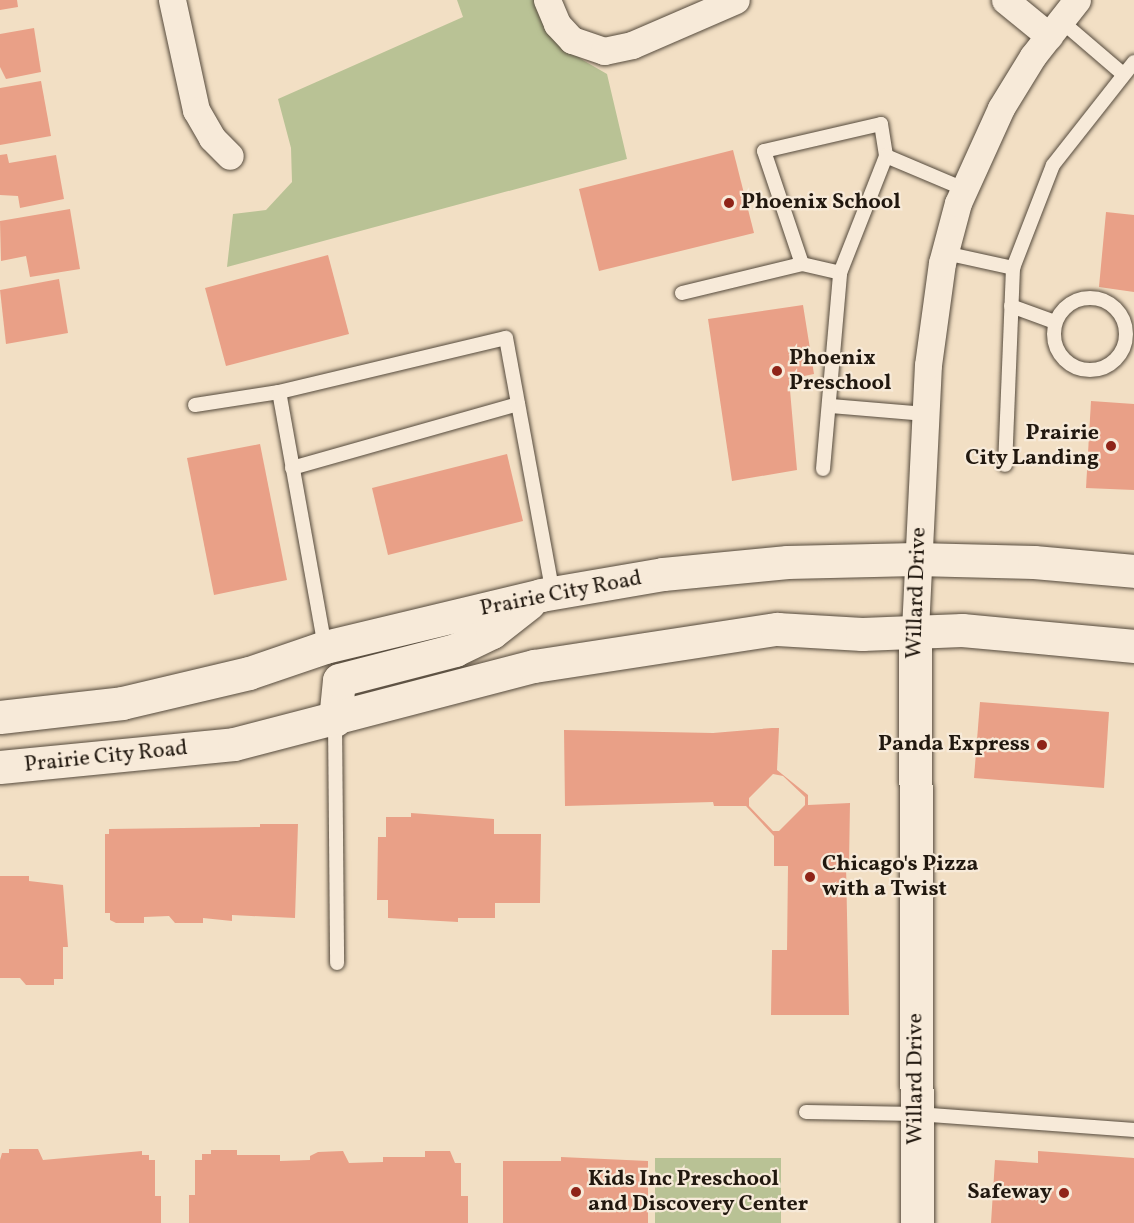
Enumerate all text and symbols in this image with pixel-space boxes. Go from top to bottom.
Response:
place label: Phoenix School [741,190,901,216]
marker: Phoenix School [722,196,736,210]
place label: Phoenix Preschool [789,345,891,396]
marker: Phoenix Preschool [770,364,784,378]
place label: Prairie City Landing [965,420,1099,472]
marker: Prairie City Landing [1104,439,1118,453]
street label: Willard Drive [902,527,932,659]
street label: Prairie City Road [478,565,644,623]
place label: Panda Express [878,732,1030,758]
street label: Prairie City Road [23,735,189,779]
marker: Panda Express [1035,738,1049,752]
place label: Chicago's Pizza with a Twist [822,851,978,902]
marker: Chicago's Pizza with a Twist [803,870,817,884]
street label: Willard Drive [903,1013,929,1145]
place label: Kids Inc Preschool and Discovery Center [588,1166,808,1218]
place label: Safeway [967,1180,1052,1206]
marker: Kids Inc Preschool and Discovery Center [569,1185,583,1199]
marker: Safeway [1057,1186,1071,1200]

